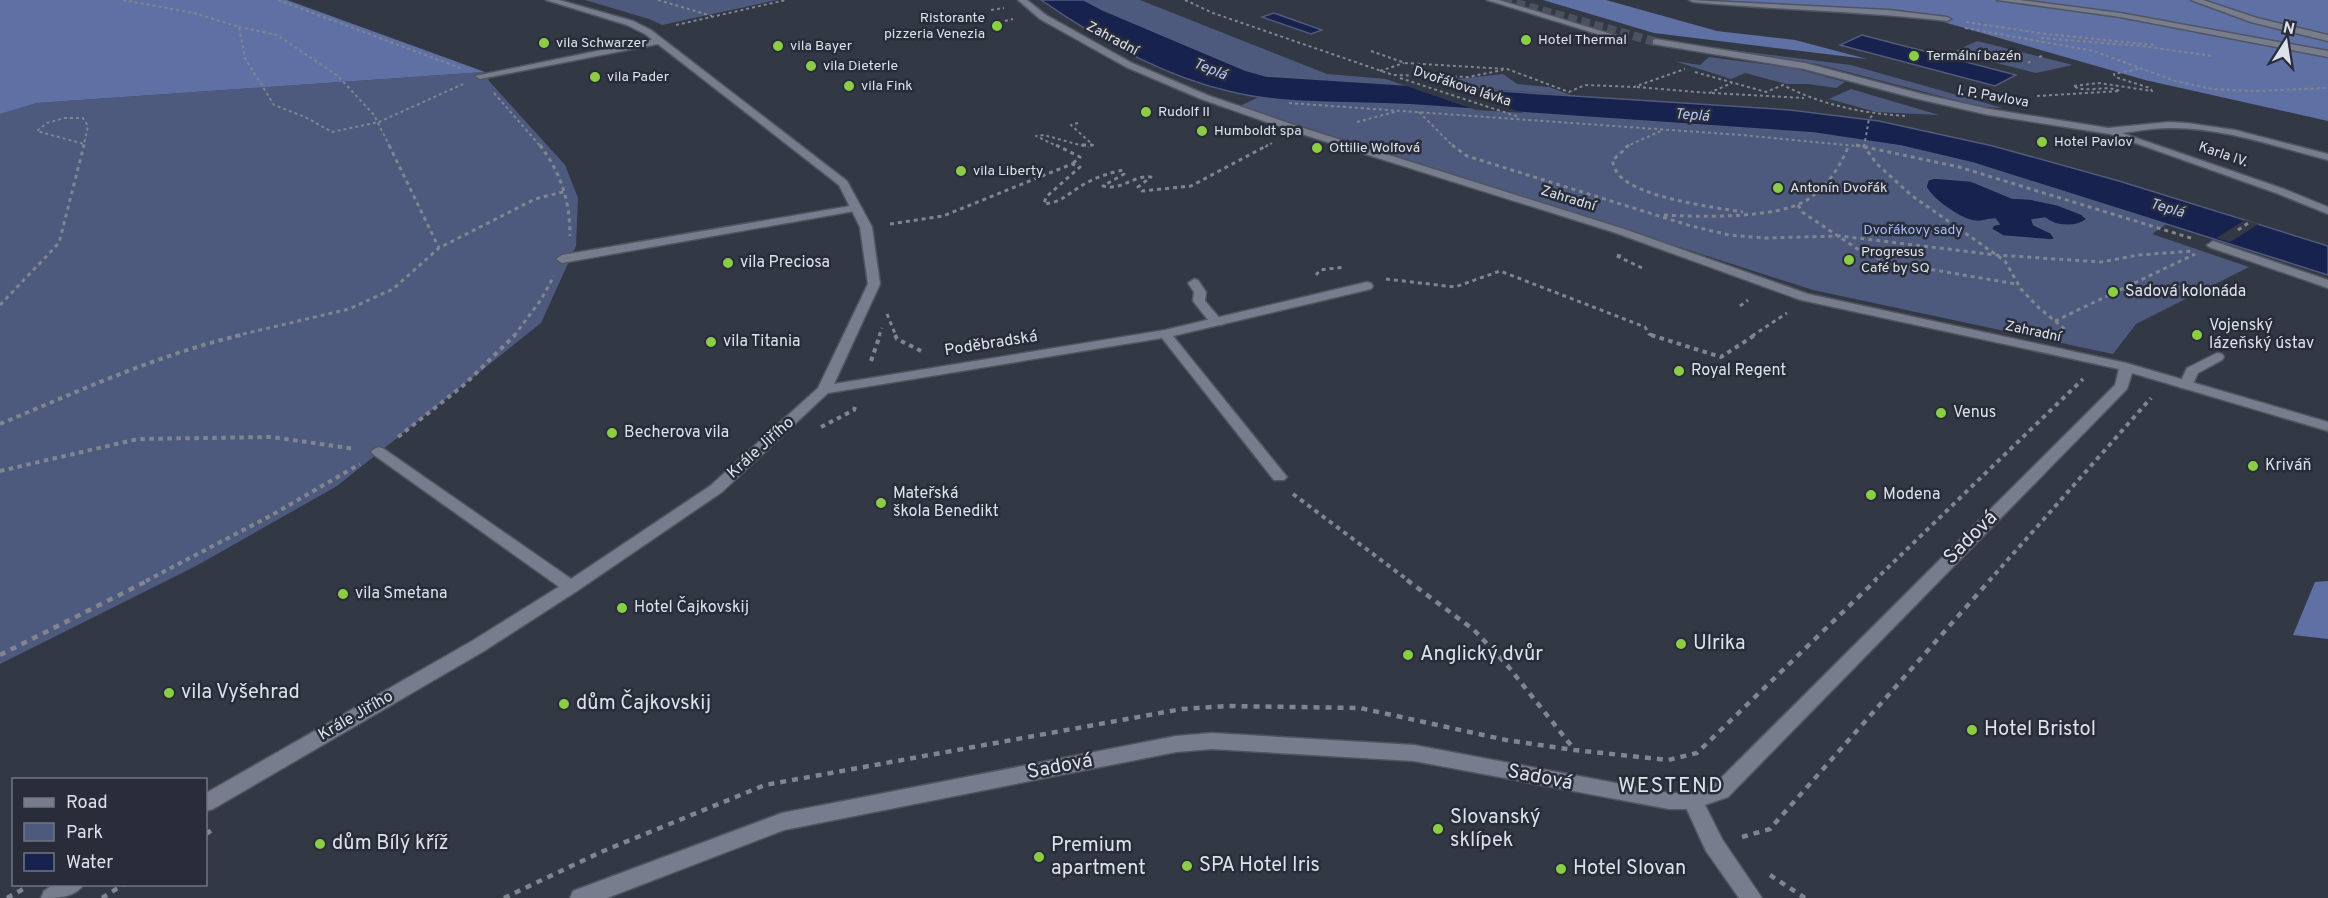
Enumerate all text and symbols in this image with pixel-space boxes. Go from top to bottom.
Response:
place label: Ristorante pizzeria Venezia [884,10,985,43]
north arrow [2256,12,2316,72]
street label: Zahradní [1083,18,1142,60]
text: N [2281,18,2296,40]
marker: Ristorante pizzeria Venezia [990,19,1004,33]
place label: Hotel Thermal [1538,32,1627,49]
marker: Hotel Thermal [1519,33,1533,47]
place label: vila Schwarzer [556,35,647,52]
marker: vila Schwarzer [537,36,551,50]
place label: vila Bayer [790,38,853,55]
marker: vila Bayer [771,39,785,53]
place label: Termální bazén [1926,48,2021,65]
marker: Termální bazén [1907,49,1921,63]
water label: Teplá [1190,55,1231,86]
place label: vila Dieterle [823,58,898,75]
marker: vila Dieterle [804,59,818,73]
street label: Dvořákova lávka [1411,63,1513,111]
place label: vila Pader [607,69,670,86]
marker: vila Pader [588,70,602,84]
place label: vila Fink [861,78,913,95]
marker: vila Fink [842,79,856,93]
street label: I. P. Pavlova [1956,82,2030,112]
place label: Rudolf II [1158,104,1210,121]
marker: Rudolf II [1139,105,1153,119]
water label: Teplá [1674,105,1711,127]
place label: Humboldt spa [1214,123,1302,140]
marker: Humboldt spa [1195,124,1209,138]
place label: Hotel Pavlov [2054,134,2133,151]
marker: Hotel Pavlov [2035,135,2049,149]
street label: Karla IV. [2196,139,2250,171]
place label: Ottilie Wolfová [1329,140,1420,157]
marker: Ottilie Wolfová [1310,141,1324,155]
place label: vila Liberty [973,163,1043,180]
marker: vila Liberty [954,164,968,178]
place label: Antonín Dvořák [1790,180,1887,197]
marker: Antonín Dvořák [1771,181,1785,195]
street label: Zahradní [1538,183,1599,216]
water label: Teplá [2148,195,2187,223]
park label: Dvořákovy sady [1863,222,1963,239]
place label: Progresus Café by SQ [1861,244,1930,277]
place label: vila Preciosa [740,253,830,273]
marker: Progresus Café by SQ [1842,253,1856,267]
marker: vila Preciosa [721,256,735,270]
place label: Sadová kolonáda [2125,282,2246,302]
marker: Sadová kolonáda [2106,285,2120,299]
place label: Vojenský lázeňský ústav [2209,316,2314,354]
street label: Zahradní [2004,318,2064,346]
street label: Poděbradská [943,327,1039,361]
marker: Vojenský lázeňský ústav [2190,328,2204,342]
place label: vila Titania [723,332,800,352]
marker: vila Titania [704,335,718,349]
place label: Royal Regent [1691,361,1786,381]
marker: Royal Regent [1672,364,1686,378]
place label: Venus [1953,403,1996,423]
marker: Venus [1934,406,1948,420]
street label: Krále Jiřího [723,413,799,483]
place label: Becherova vila [624,423,729,443]
marker: Becherova vila [605,426,619,440]
place label: Kriváň [2265,456,2311,476]
marker: Kriváň [2246,459,2260,473]
place label: Mateřská škola Benedikt [893,484,999,522]
place label: Modena [1883,485,1940,505]
marker: Modena [1864,488,1878,502]
marker: Mateřská škola Benedikt [874,496,888,510]
street label: Sadová [1939,506,2003,570]
place label: vila Smetana [355,584,447,604]
marker: vila Smetana [336,587,350,601]
place label: Hotel Čajkovskij [634,596,749,618]
marker: Hotel Čajkovskij [615,601,629,615]
place label: Ulrika [1693,631,1745,657]
marker: Ulrika [1674,637,1688,651]
place label: Anglický dvůr [1420,642,1543,668]
marker: Anglický dvůr [1401,648,1415,662]
place label: vila Vyšehrad [181,680,300,706]
marker: vila Vyšehrad [162,686,176,700]
street label: Krále Jiřího [315,687,397,745]
place label: dům Čajkovskij [576,689,711,717]
marker: dům Čajkovskij [557,697,571,711]
place label: Hotel Bristol [1984,717,2096,743]
marker: Hotel Bristol [1965,723,1979,737]
street label: Sadová [1025,748,1095,786]
street label: Sadová [1505,759,1575,797]
district label: WESTEND [1618,773,1724,800]
legend [12,778,207,886]
text: Road [66,792,108,815]
place label: Slovanský sklípek [1450,805,1541,854]
text: Park [66,822,103,845]
marker: Slovanský sklípek [1431,822,1445,836]
place label: dům Bílý kříž [332,831,449,857]
place label: Premium apartment [1051,833,1146,882]
marker: dům Bílý kříž [313,837,327,851]
marker: Premium apartment [1032,850,1046,864]
text: Water [66,852,113,875]
place label: SPA Hotel Iris [1199,853,1320,879]
place label: Hotel Slovan [1573,856,1686,882]
marker: SPA Hotel Iris [1180,859,1194,873]
marker: Hotel Slovan [1554,862,1568,876]

